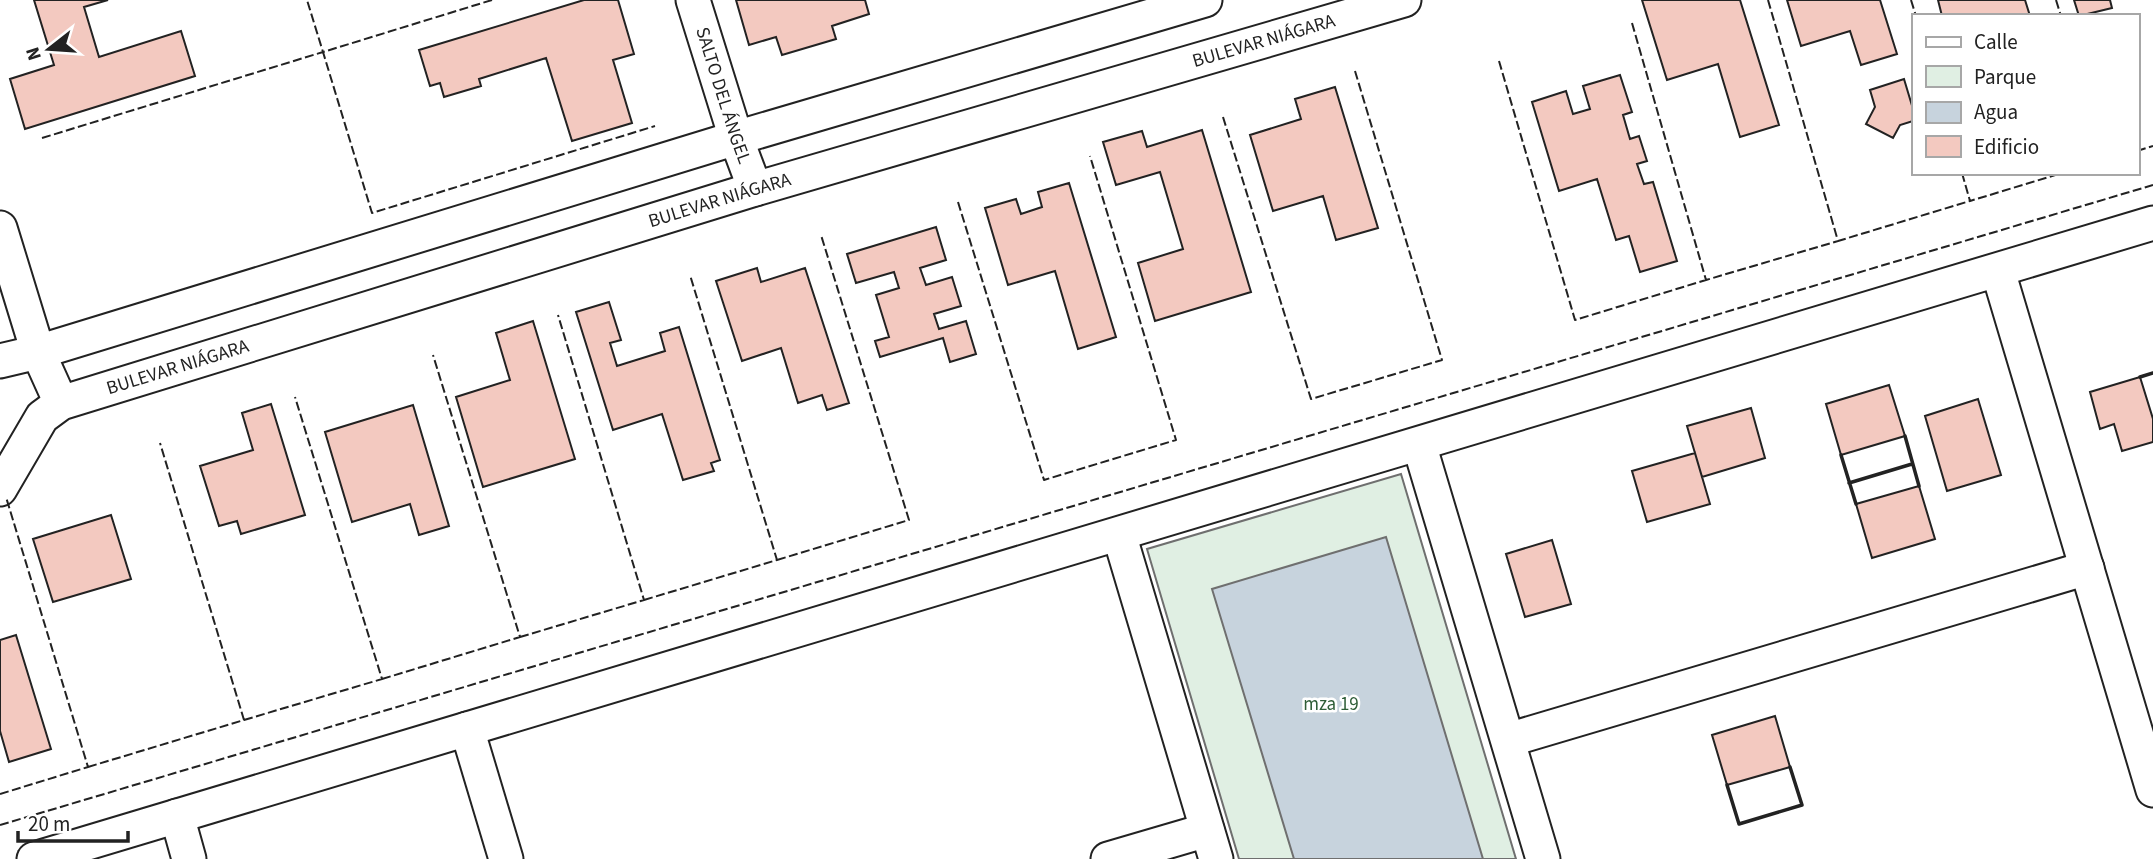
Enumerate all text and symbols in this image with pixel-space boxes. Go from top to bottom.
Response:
street label: BULEVAR NIÁGARA [1189,7,1339,74]
north arrow [14,14,84,84]
legend [1912,14,2139,175]
street label: SALTO DEL ÁNGEL [689,24,758,168]
text: Calle [1974,27,2018,57]
text: N [19,44,49,64]
text: Parque [1974,62,2036,92]
text: Agua [1974,97,2018,127]
text: Edificio [1974,132,2039,162]
street label: BULEVAR NIÁGARA [645,166,795,235]
street label: BULEVAR NIÁGARA [103,332,253,402]
park label: mza 19 [1303,691,1359,718]
scale bar [18,800,128,844]
text: 20 m [28,809,70,839]

